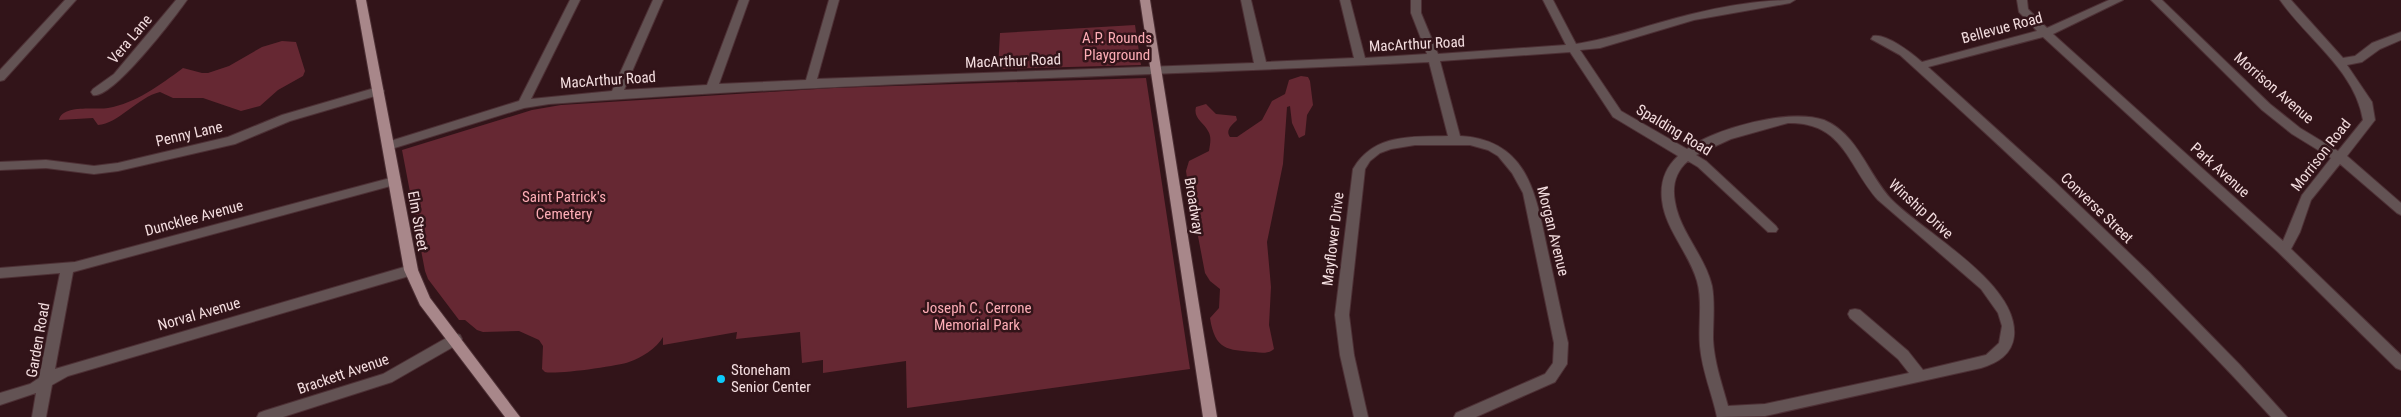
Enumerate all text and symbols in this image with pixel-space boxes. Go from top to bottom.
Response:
street label: Bellevue Road [1959,9,2045,47]
street label: Vera Lane [104,11,156,67]
park label: A.P. Rounds Playground [1082,29,1152,64]
street label: MacArthur Road [1369,32,1465,56]
street label: Morrison Avenue [2230,48,2318,128]
street label: MacArthur Road [965,50,1061,72]
street label: MacArthur Road [559,68,657,92]
street label: Spalding Road [1633,100,1715,160]
street label: Morrison Road [2287,115,2355,195]
street label: Penny Lane [154,118,224,150]
street label: Park Avenue [2187,139,2253,201]
street label: Converse Street [2057,169,2137,247]
street label: Winship Drive [1885,175,1957,243]
street label: Broadway [1181,176,1207,236]
street label: Morgan Avenue [1533,184,1573,278]
park label: Saint Patrick's Cemetery [522,188,606,223]
street label: Elm Street [404,190,432,252]
street label: Mayflower Drive [1318,191,1348,287]
street label: Duncklee Avenue [143,196,245,240]
street label: Norval Avenue [156,294,242,334]
park label: Joseph C. Cerrone Memorial Park [923,299,1032,334]
street label: Garden Road [23,301,53,379]
street label: Brackett Avenue [295,350,391,398]
place label: Stoneham Senior Center [731,361,811,396]
marker: Stoneham Senior Center [715,373,727,385]

